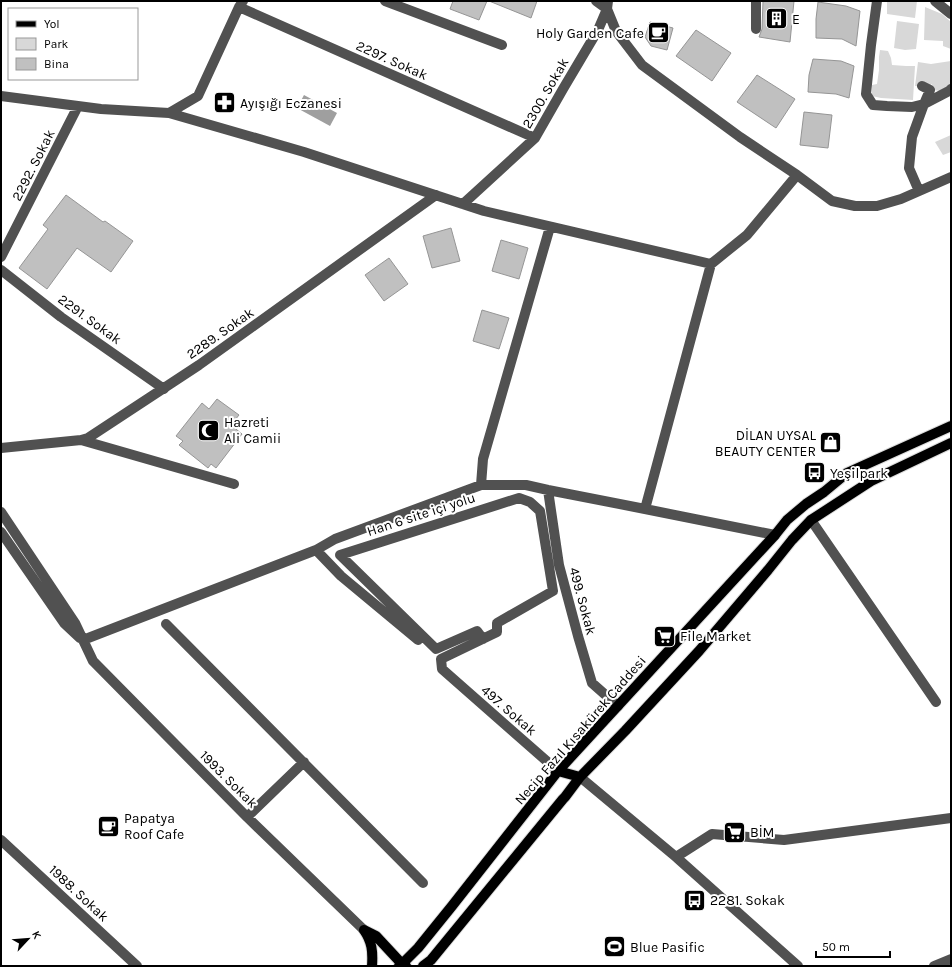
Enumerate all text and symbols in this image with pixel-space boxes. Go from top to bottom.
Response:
building icon: E [764,6,790,32]
legend [8,8,138,80]
place label: E [792,11,800,28]
text: Yol [44,17,60,31]
cafe icon: Holy Garden Cafe [646,20,672,46]
place label: Holy Garden Cafe [536,25,644,42]
text: Park [44,37,69,51]
street label: 2297. Sokak [353,37,430,84]
street label: 2300. Sokak [518,55,572,131]
text: Bina [44,57,69,71]
pharmacy icon: Ayışığı Eczanesi [212,90,238,116]
place label: Ayışığı Eczanesi [240,95,342,112]
street label: 2292. Sokak [8,127,59,204]
street label: 2291. Sokak [55,291,125,348]
street label: 2289. Sokak [183,304,257,363]
place label: Hazreti Ali Camii [224,414,281,447]
mosque icon: Hazreti Ali Camii [196,417,222,443]
place label: DİLAN UYSAL BEAUTY CENTER [715,427,816,460]
shop icon: DİLAN UYSAL BEAUTY CENTER [818,430,844,456]
bus stop icon: Yeşilpark [801,460,827,486]
place label: Yeşilpark [830,465,888,482]
street label: Han 6 site içi yolu [365,489,477,540]
street label: 499. Sokak [565,565,600,637]
supermarket icon: File Market [652,623,678,649]
place label: File Market [680,628,751,645]
street label: Necip Fazıl Kısakürek Caddesi [511,652,650,808]
street label: 497. Sokak [477,682,540,739]
street label: 1993. Sokak [196,747,261,812]
place label: Papatya Roof Cafe [124,810,184,843]
cafe icon: Papatya Roof Cafe [96,813,122,839]
supermarket icon: BİM [721,819,747,845]
place label: BİM [750,824,774,841]
street label: 1988. Sokak [45,861,112,925]
bus stop icon: 2281. Sokak [682,887,708,913]
place label: 2281. Sokak [710,892,785,909]
north arrow [8,919,48,959]
text: K [29,929,44,942]
scale bar [816,933,890,959]
sports icon: Blue Pasific [601,934,627,960]
place label: Blue Pasific [630,939,705,956]
text: 50 m [822,940,850,954]

